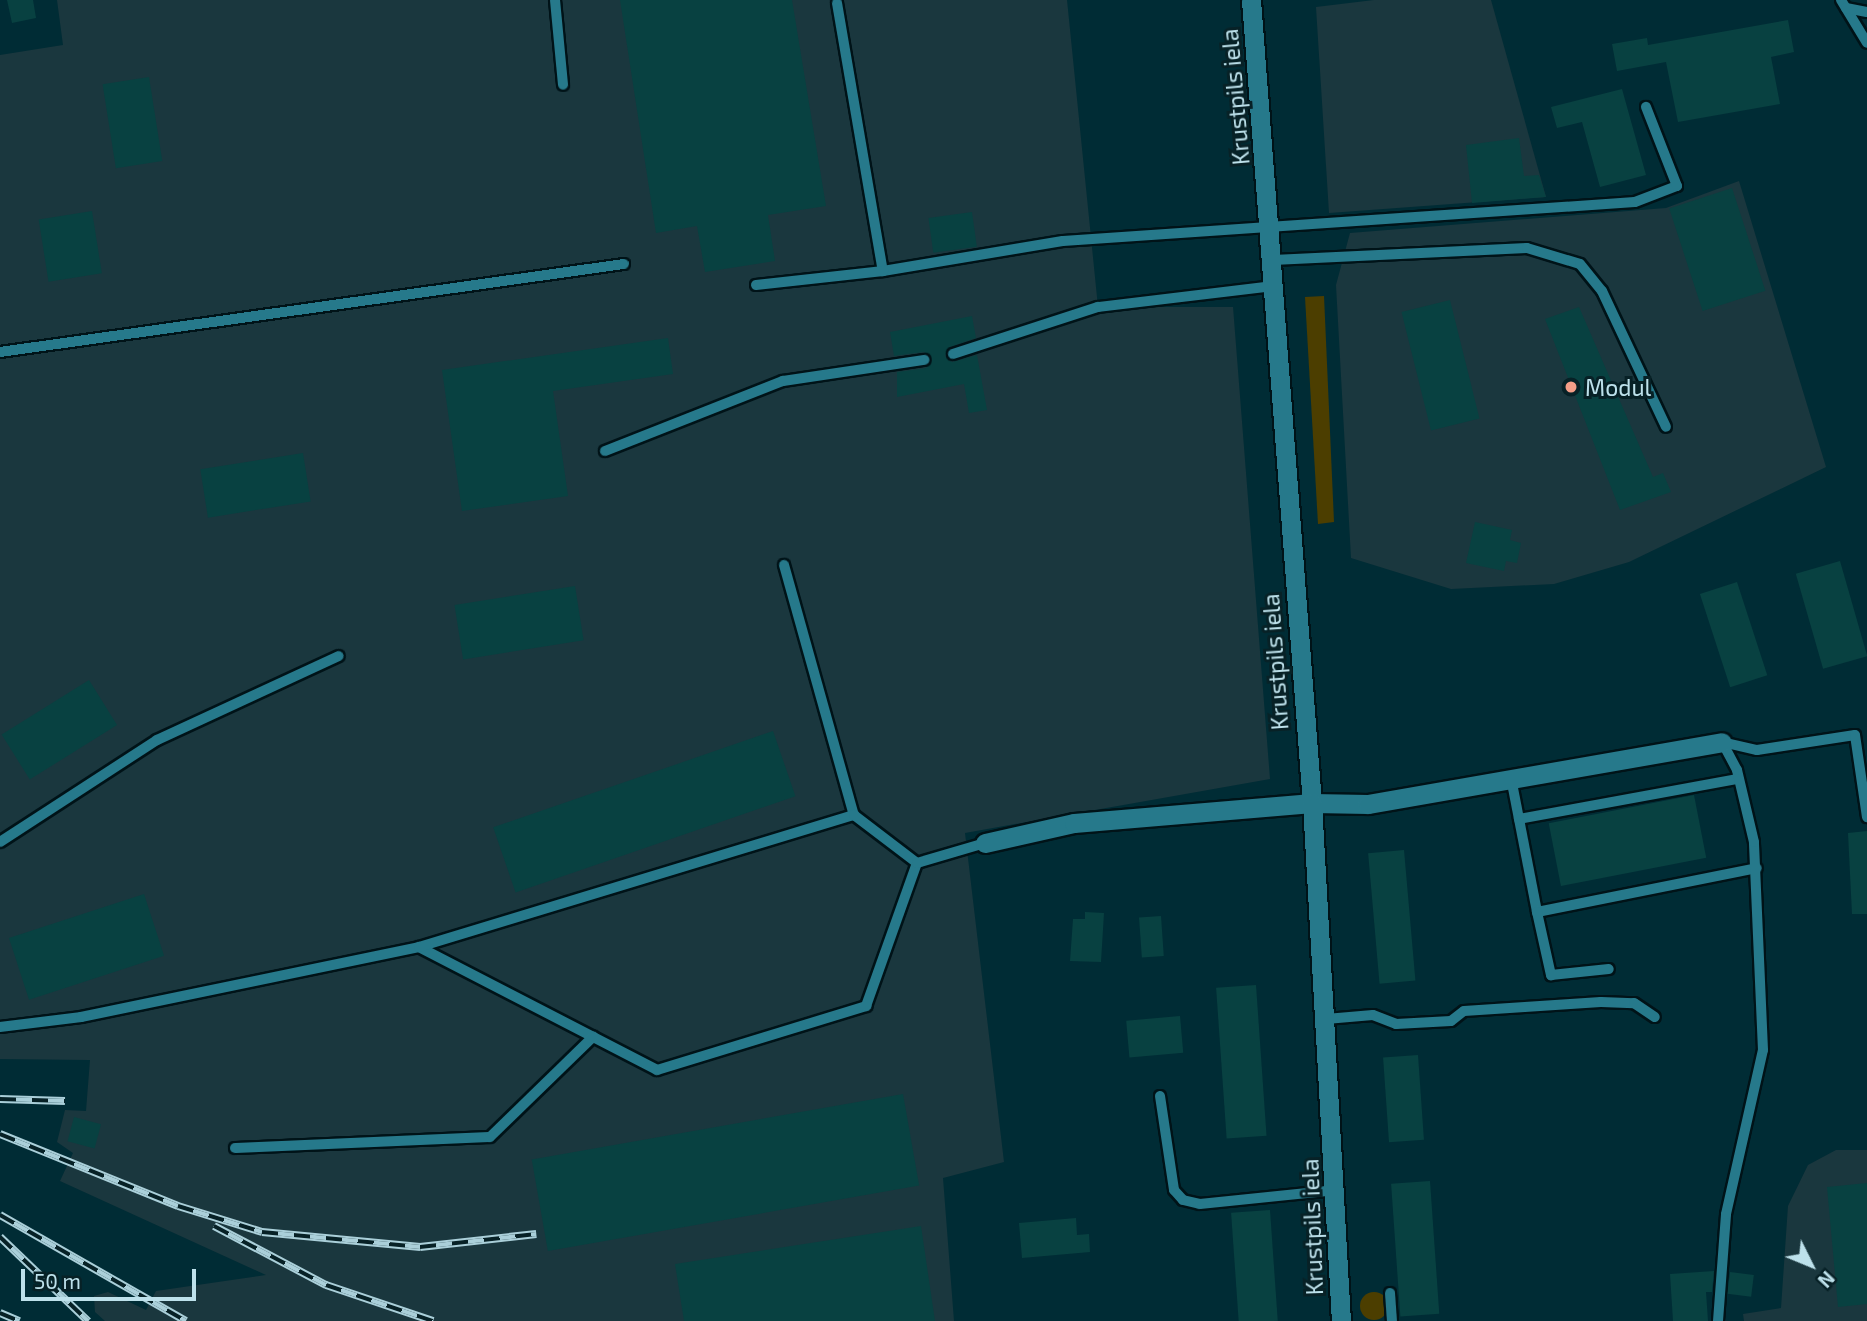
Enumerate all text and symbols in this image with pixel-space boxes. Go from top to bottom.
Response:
street label: Krustpils iela [1215,28,1255,166]
place label: Modul [1585,373,1651,401]
marker: Modul [1563,379,1579,395]
street label: Krustpils iela [1256,593,1294,731]
street label: Krustpils iela [1296,1158,1328,1296]
north arrow [1776,1230,1846,1300]
scale bar [24,1254,200,1298]
text: N [1814,1267,1840,1293]
text: 50 m [34,1268,81,1293]

